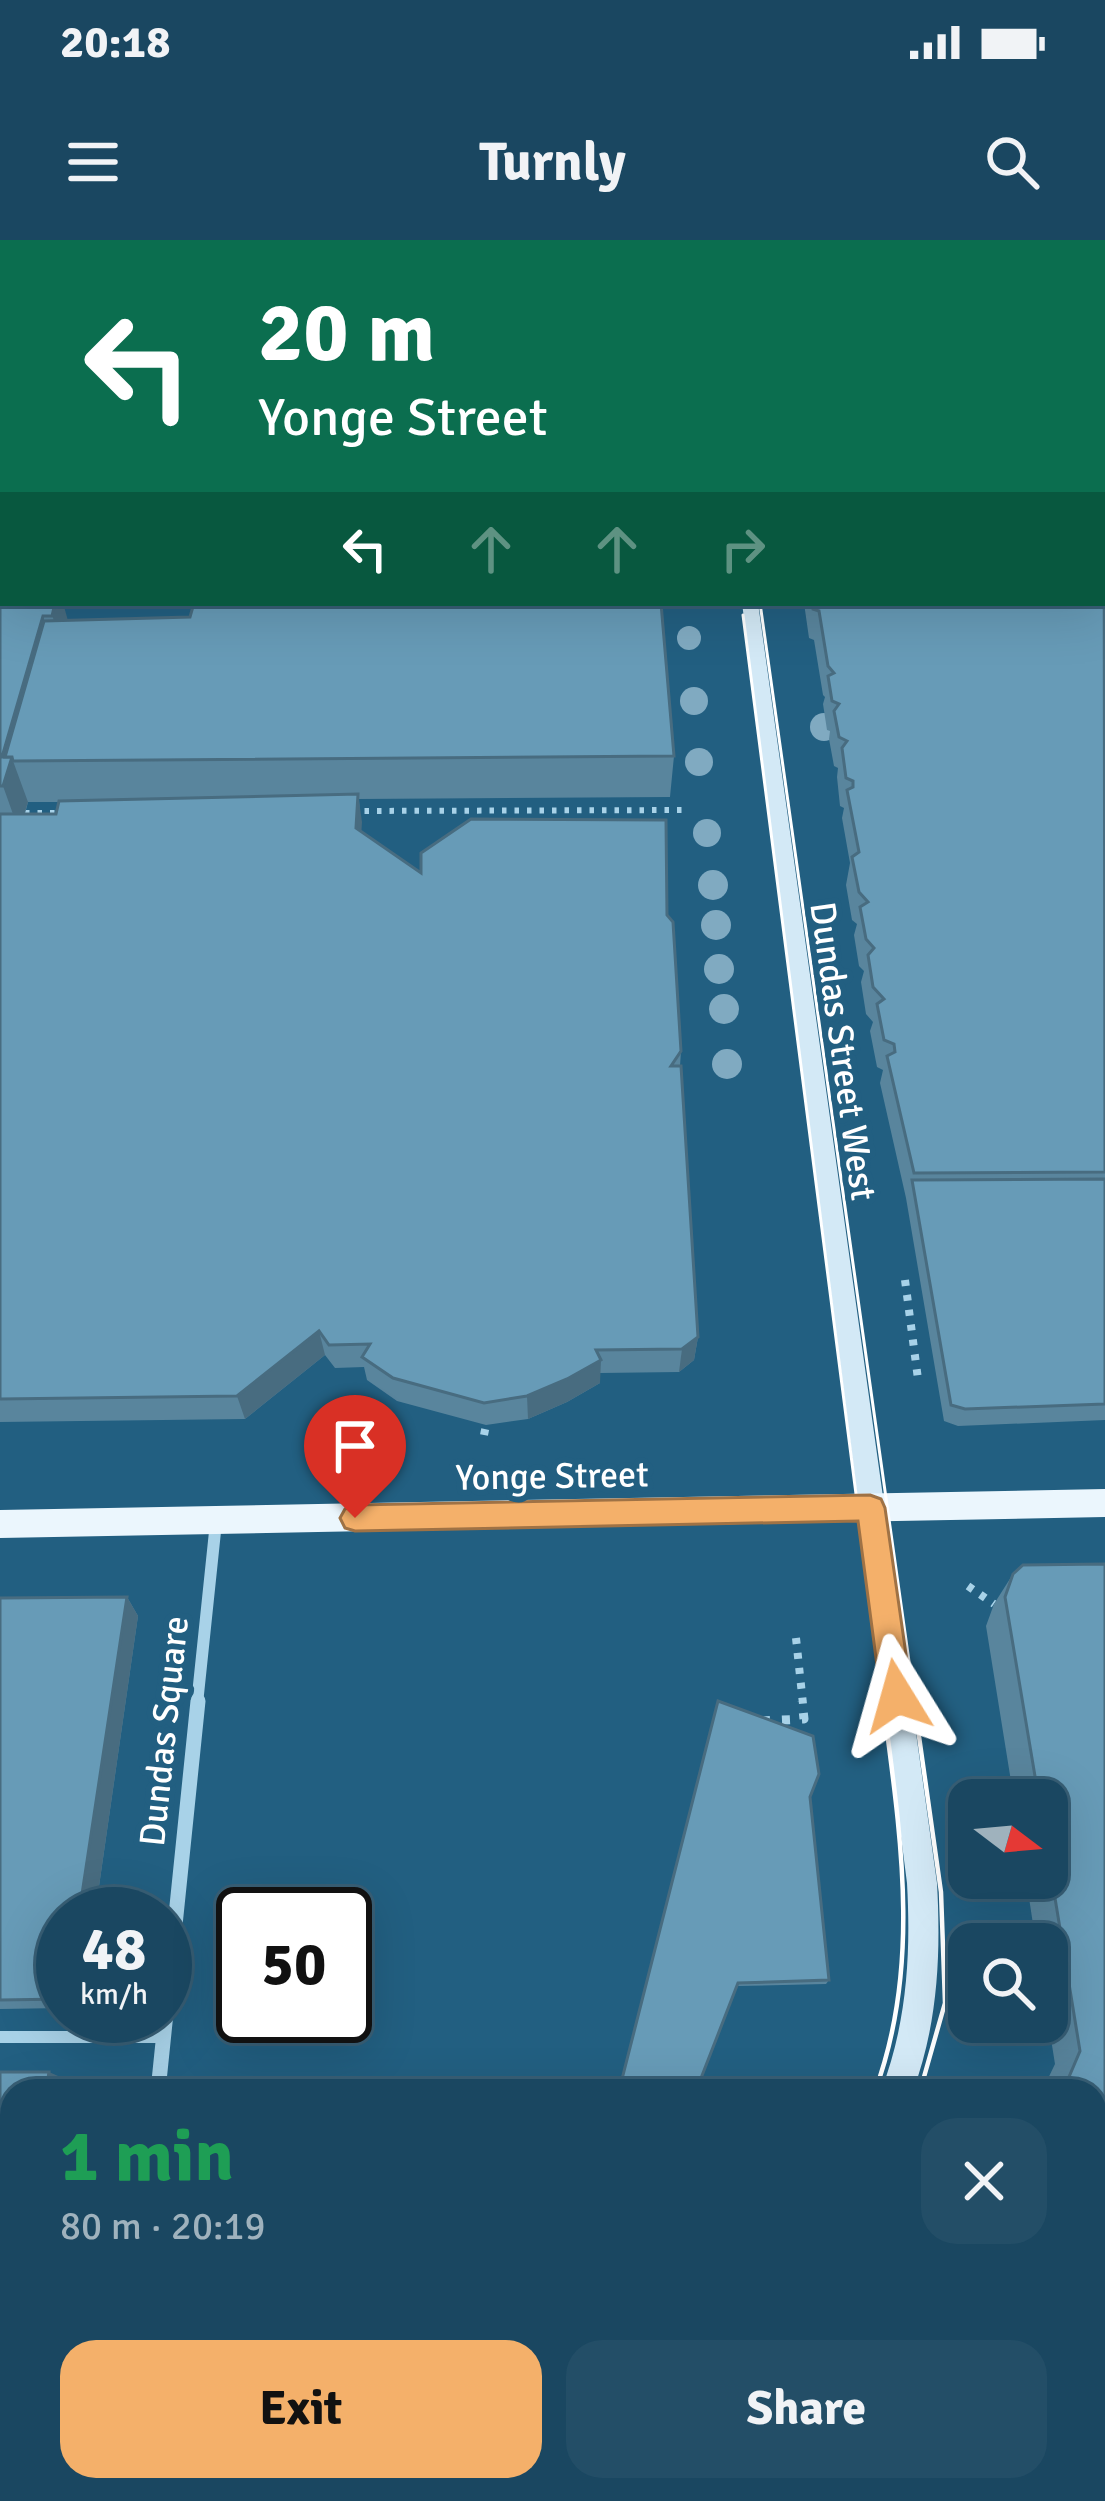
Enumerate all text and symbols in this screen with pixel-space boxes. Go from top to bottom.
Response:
text: 20:18 [60,15,170,70]
icon: menu [60,129,126,195]
text: Turnly [479,129,626,196]
icon: search [979,129,1045,195]
text: 20 m [258,281,435,385]
icon: left [60,288,216,444]
text: Yonge Street [258,384,548,451]
icon: left [332,516,398,582]
icon: ahead [458,516,524,582]
icon: ahead [584,516,650,582]
icon: right [710,516,776,582]
street label: Dundas Street West [799,899,886,1203]
pin [304,1395,406,1518]
icon: arrive [322,1413,388,1479]
street label: Yonge Street [455,1452,649,1501]
street label: Dundas Square [130,1614,199,1848]
position arrow [834,1633,960,1759]
north arrow [948,1779,1068,1899]
map controls [948,1779,1068,2043]
speed limit sign: 50 [216,1887,372,2043]
text: 48 [82,1913,146,1987]
button: search [948,1923,1068,2043]
text: km/h [80,1976,148,2013]
text: 1 min [60,2112,234,2201]
button: close [921,2118,1047,2244]
text: 80 m · 20:19 [60,2202,266,2250]
button: Exit [60,2340,542,2478]
button: Share [566,2340,1047,2478]

